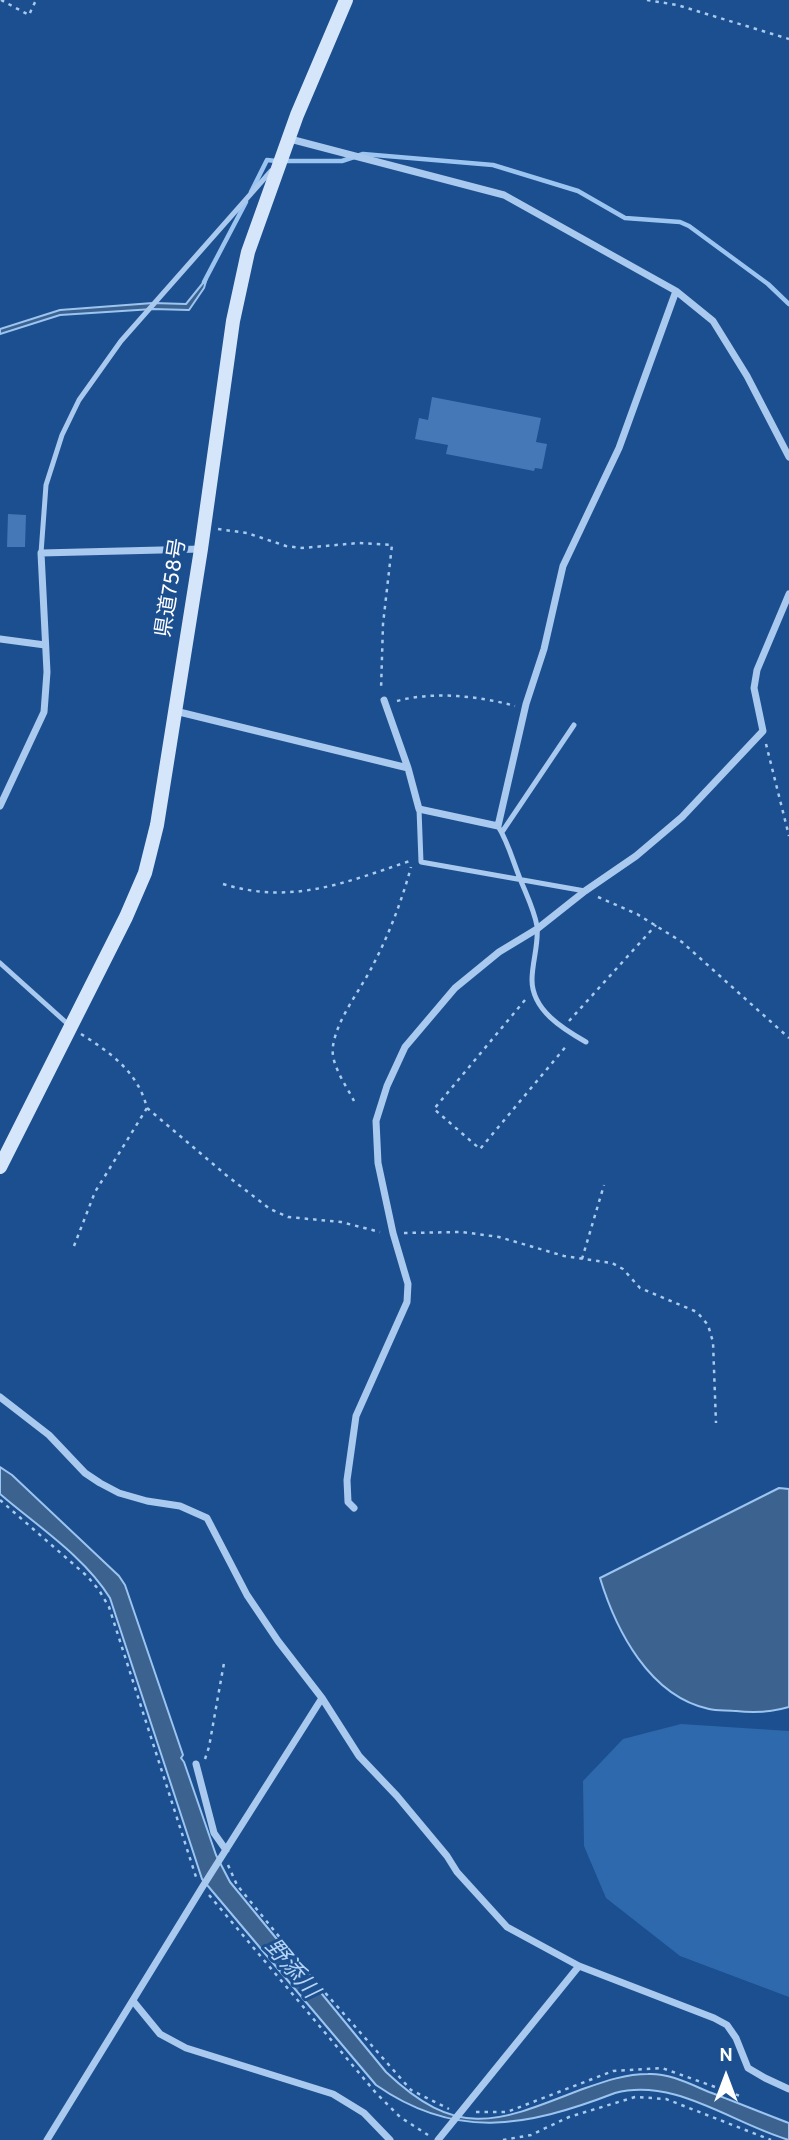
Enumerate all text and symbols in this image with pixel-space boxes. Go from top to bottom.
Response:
street label: 県道758号 [153,537,193,639]
water label: 野添川 [257,1935,323,2005]
north arrow [691,2042,761,2112]
text: N [719,2044,733,2068]

